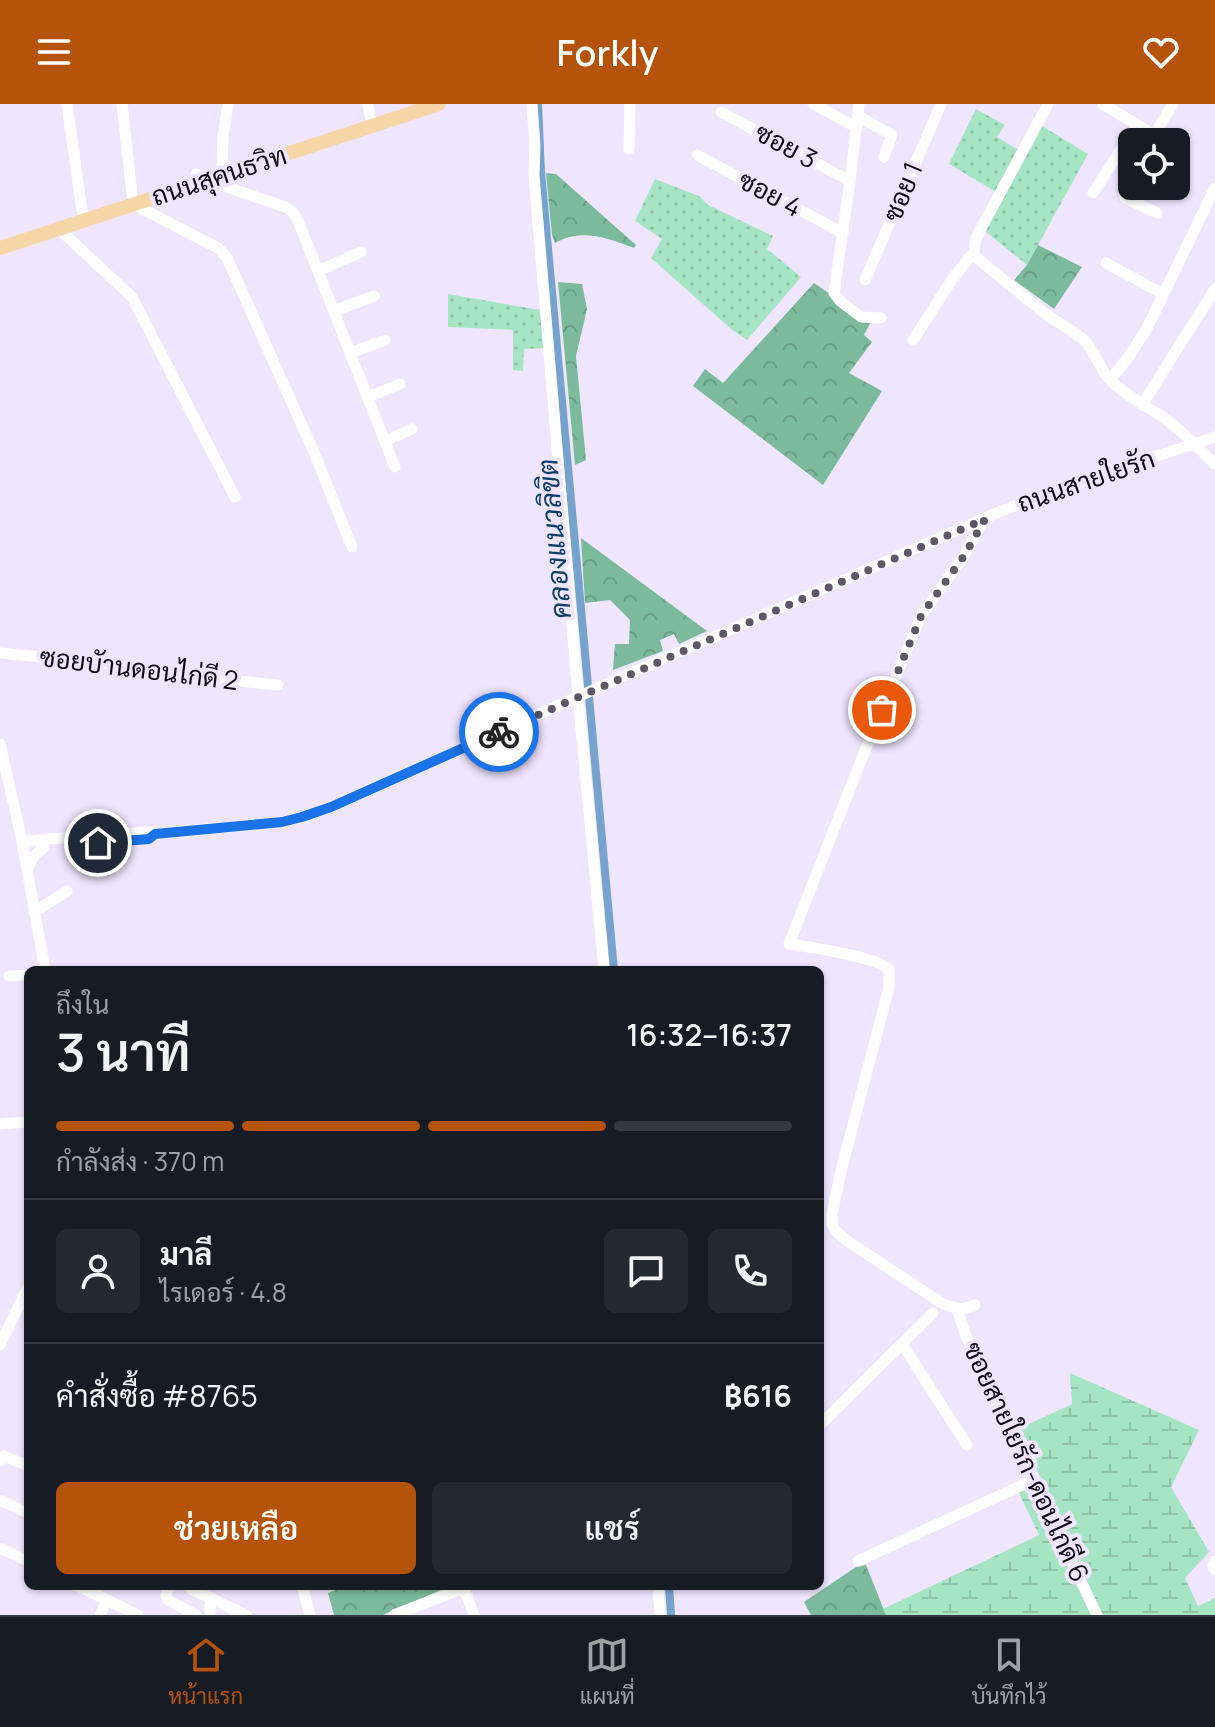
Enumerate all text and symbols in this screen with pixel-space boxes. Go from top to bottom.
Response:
text: Forkly [556,28,659,77]
icon: menu [32,30,76,74]
icon: heart [1139,30,1183,74]
street label: ซอย 3 [749,114,824,176]
map controls [1118,128,1190,200]
button: locate [1118,128,1190,200]
street label: ถนนสุคนธวิท [147,136,291,215]
street label: ซอย 1 [873,156,931,227]
street label: ซอย 4 [733,162,808,225]
street label: ถนนสายใยรัก [1012,440,1159,520]
water label: คลองแนวลิขิต [527,457,579,621]
street label: ซอยบัานดอนไก่ดี 2 [38,638,240,698]
pin [848,676,916,744]
icon: bag [860,688,904,732]
courier [459,692,539,772]
icon: bike [477,710,521,754]
pin [64,809,132,877]
icon: home [76,821,120,865]
text: ถึงใน [56,986,109,1022]
text: 16:32–16:37 [626,1014,792,1055]
text: 3 นาที [56,1016,191,1087]
text: กำลังส่ง · 370 m [56,1143,224,1179]
button: person [56,1229,140,1313]
button: chat [604,1229,688,1313]
button: phone [708,1229,792,1313]
text: มาลี [160,1233,212,1274]
text: ไรเดอร์ · 4.8 [160,1274,287,1310]
street label: ซอยสายใยรัก-ดอนไก่ดี 6 [955,1336,1098,1587]
text: คำสั่งซื้อ #8765 [56,1375,258,1416]
text: ฿616 [724,1375,792,1416]
button: ช่วยเหลือ [56,1482,416,1574]
button: แชร์ [432,1482,792,1574]
tab: หน้าแรก [168,1633,243,1711]
tab: แผนที่ [580,1633,635,1711]
tab: บันทึกไว้ [971,1633,1047,1711]

